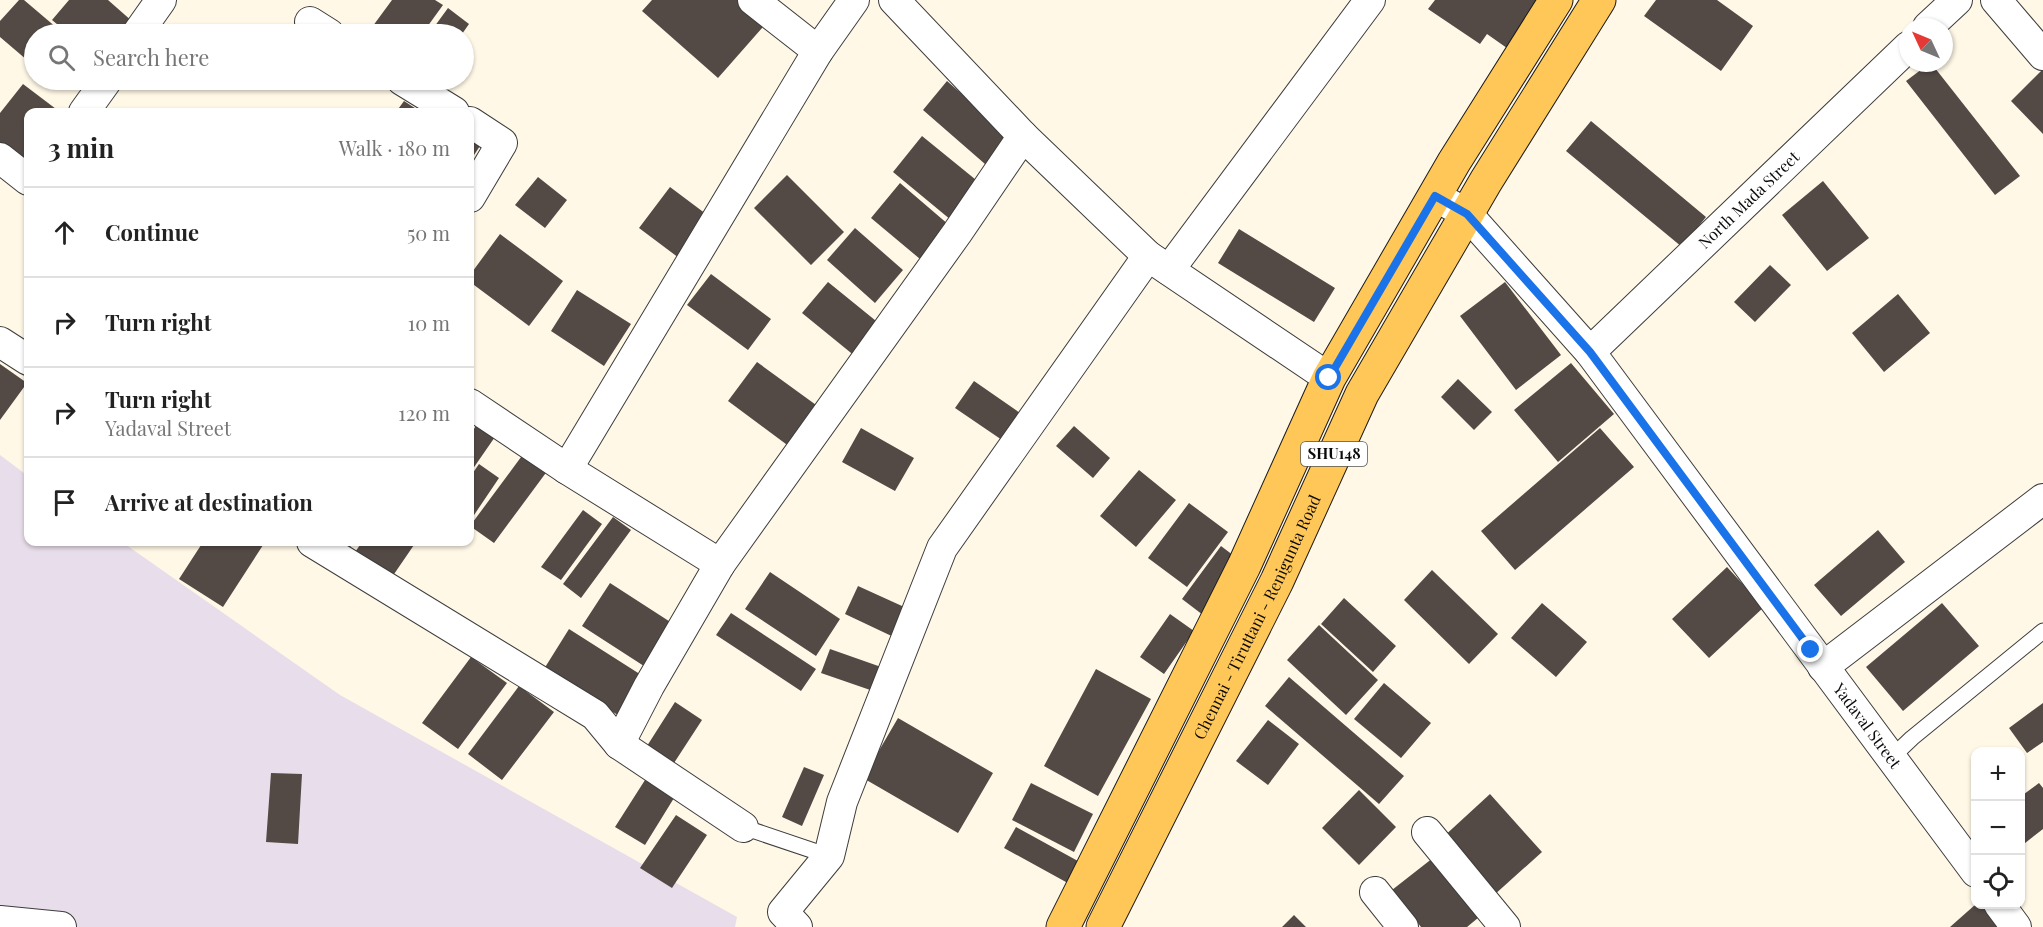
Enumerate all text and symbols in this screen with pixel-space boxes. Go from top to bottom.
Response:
north arrow [1899,18,1953,72]
search box [24,24,474,90]
icon: search [45,41,78,74]
text: Search here [93,42,209,72]
text: 3 min [48,130,114,165]
text: Walk · 180 m [339,134,450,161]
street label: North Mada Street [1694,146,1804,253]
icon: ahead [48,216,81,249]
text: Continue [105,217,199,247]
text: 50 m [407,219,450,246]
icon: right [48,306,81,339]
text: Turn right [105,307,211,337]
text: 10 m [408,309,450,336]
route start [1315,364,1341,390]
text: Turn right [105,384,211,414]
icon: right [48,396,81,429]
text: 120 m [398,399,450,426]
text: Yadaval Street [105,414,231,441]
road number: SHU148 [1301,442,1367,466]
icon: arrive [48,486,81,519]
text: Arrive at destination [105,487,313,517]
street label: Chennai - Tiruttani - Renigunta Road [1188,491,1325,743]
route end [1797,636,1823,662]
street label: Yadaval Street [1829,678,1907,772]
map controls [1971,747,2025,909]
button: + [1971,747,2025,801]
button: − [1971,801,2025,855]
button: locate [1971,855,2025,909]

